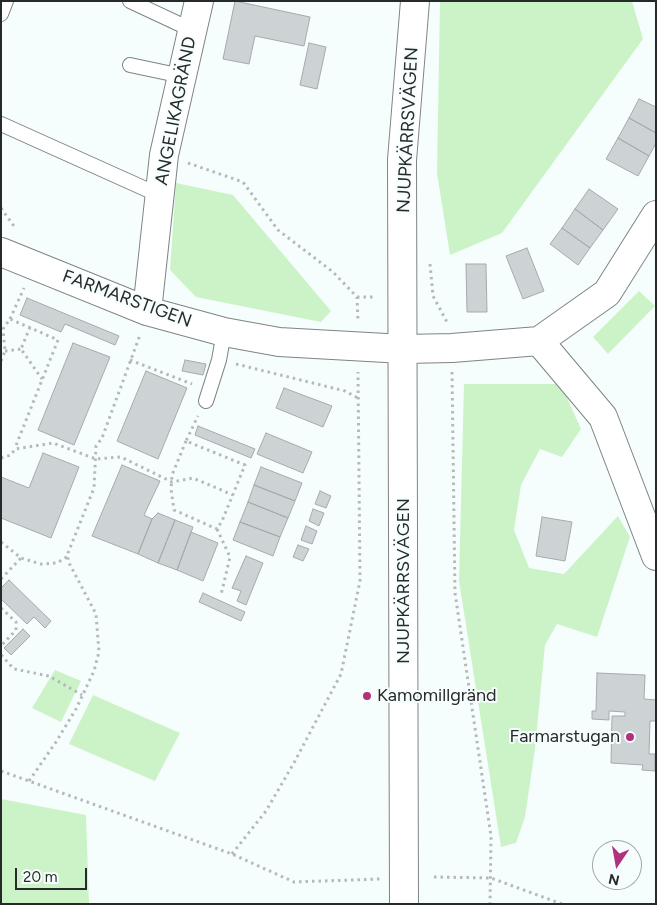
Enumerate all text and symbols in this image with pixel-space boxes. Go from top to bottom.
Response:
street label: ANGELIKAGRÄND [151,35,201,187]
street label: NJUPKÄRRSVÄGEN [393,47,423,213]
street label: FARMARSTIGEN [59,266,195,332]
street label: NJUPKÄRRSVÄGEN [393,498,415,664]
place label: Kamomillgränd [377,685,497,707]
marker: Kamomillgränd [361,690,373,702]
place label: Farmarstugan [509,726,620,748]
marker: Farmarstugan [624,731,636,743]
north arrow [592,840,642,890]
scale bar [18,858,90,890]
text: 20 m [23,868,57,886]
text: N [607,870,621,889]

